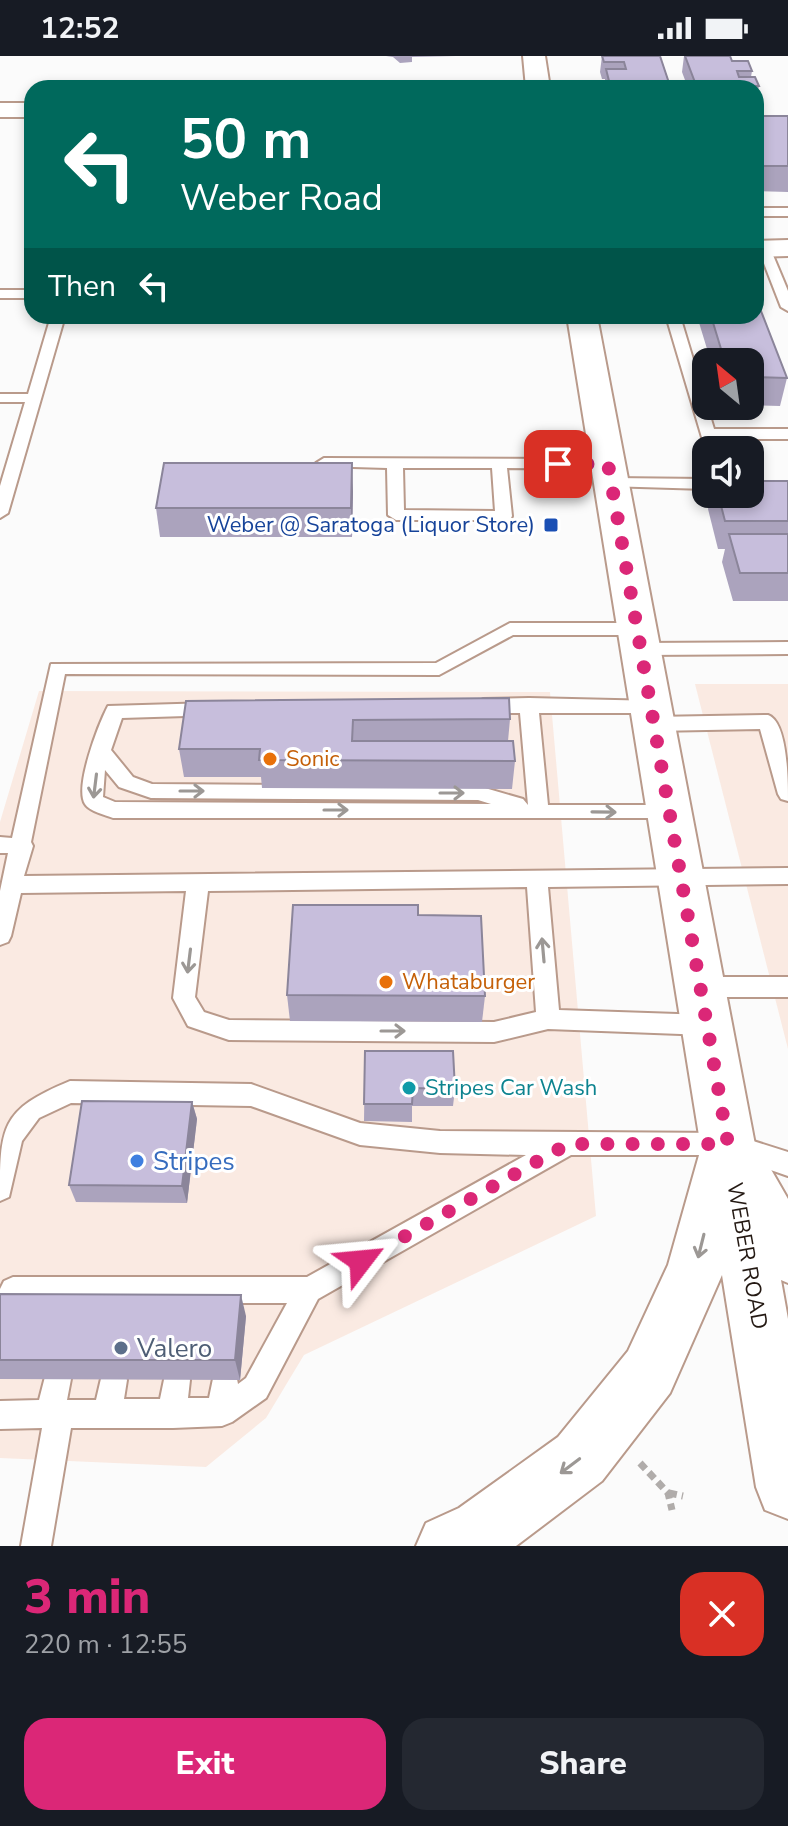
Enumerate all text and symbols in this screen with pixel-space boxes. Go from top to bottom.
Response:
text: 12:52 [40,8,119,49]
text: 50 m [180,101,311,178]
icon: left [48,112,152,216]
text: Weber Road [180,174,383,223]
icon: left [132,264,176,308]
text: Then [48,266,116,307]
north arrow [692,348,764,420]
map controls [692,348,764,508]
pin [524,430,592,498]
button: sound [692,436,764,508]
icon: arrive [536,442,580,486]
place label: Weber @ Saratoga (Liquor Store) [207,510,535,540]
marker: Weber @ Saratoga (Liquor Store) [542,516,560,534]
place label: Sonic [286,744,340,774]
marker: Sonic [261,750,279,768]
one-way arrow [87,772,102,799]
one-way arrow [178,783,205,799]
one-way arrow [438,785,465,801]
one-way arrow [322,802,349,818]
one-way arrow [590,804,617,819]
one-way arrow [535,937,550,964]
one-way arrow [181,948,196,973]
place label: Whataburger [402,967,535,997]
marker: Whataburger [377,973,395,991]
one-way arrow [379,1023,406,1039]
place label: Stripes Car Wash [425,1073,597,1103]
marker: Stripes Car Wash [400,1079,418,1097]
place label: Stripes [153,1144,235,1179]
marker: Stripes [128,1152,146,1170]
street label: WEBER ROAD [719,1180,775,1332]
position arrow [319,1219,403,1303]
one-way arrow [693,1233,708,1259]
place label: Valero [136,1331,212,1366]
marker: Valero [112,1339,130,1357]
one-way arrow [560,1458,581,1475]
text: 3 min [24,1564,150,1630]
button: close [680,1572,764,1656]
text: 220 m · 12:55 [24,1627,187,1662]
button: Exit [24,1718,386,1810]
button: Share [402,1718,764,1810]

